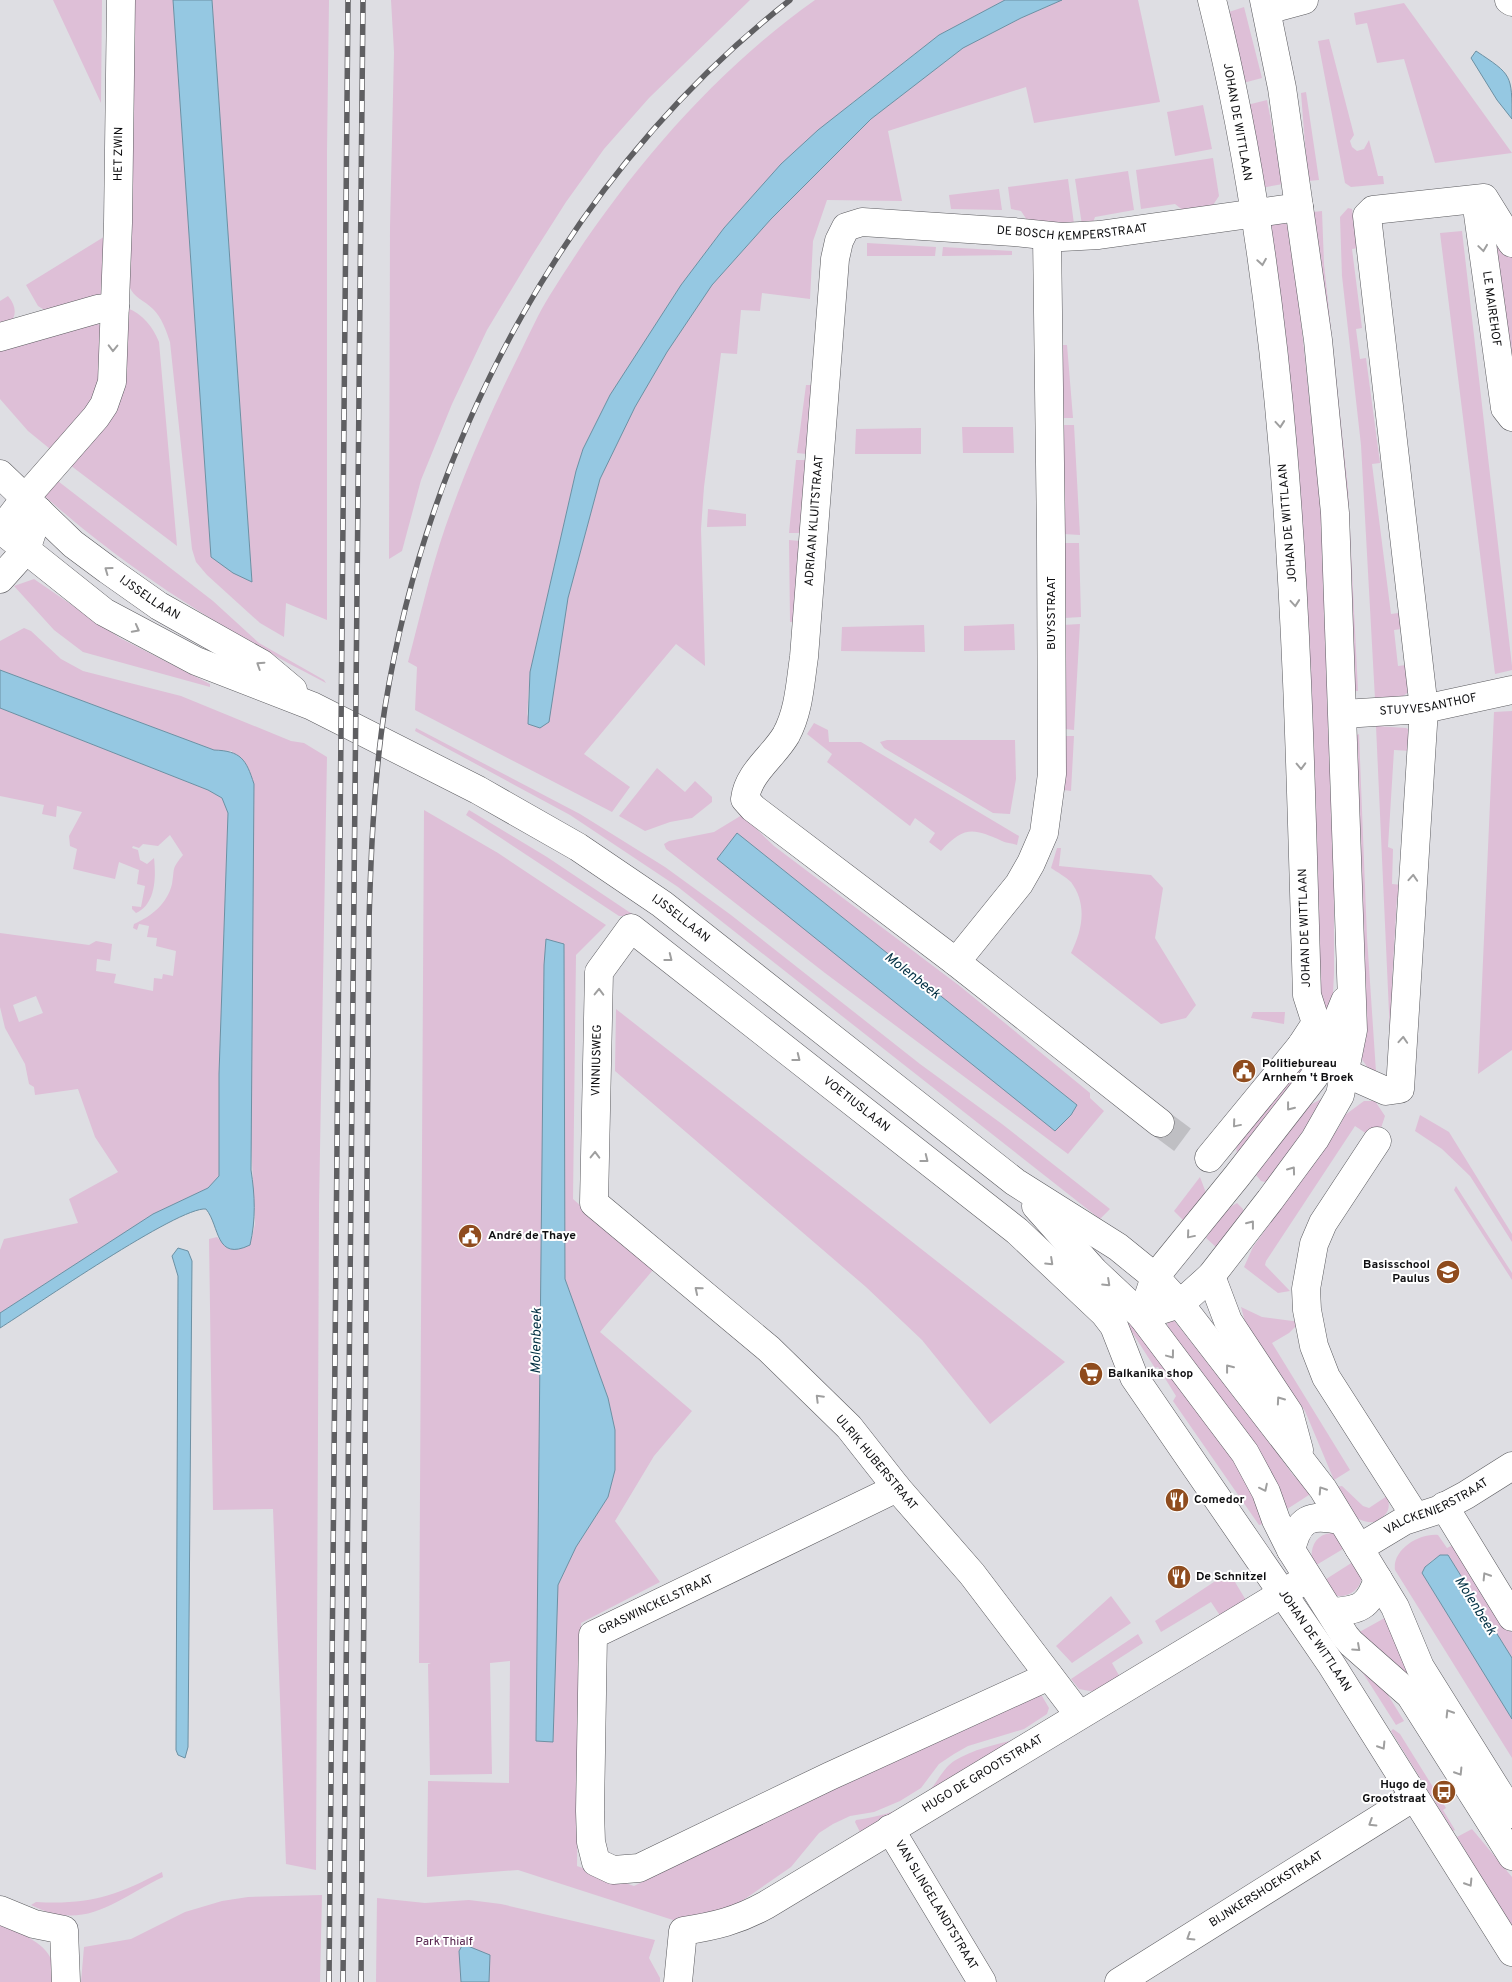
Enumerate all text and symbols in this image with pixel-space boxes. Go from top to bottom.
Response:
street label: JOHAN DE WITTLAAN [1219,62,1255,182]
street label: HET ZWIN [111,127,127,181]
street label: DE BOSCH KEMPERSTRAAT [996,220,1149,245]
one-way arrow [1477,244,1488,252]
one-way arrow [1256,258,1266,267]
street label: LE MAIREHOF [1478,270,1504,348]
one-way arrow [108,344,118,352]
one-way arrow [1274,420,1285,428]
street label: ADRIAAN KLUITSTRAAT [802,455,828,587]
street label: JOHAN DE WITTLAAN [1275,463,1301,583]
one-way arrow [104,567,113,576]
street label: IJSSELLAAN [116,572,183,624]
street label: BUYSSTRAAT [1044,576,1060,650]
one-way arrow [1289,599,1300,607]
one-way arrow [131,623,140,633]
one-way arrow [257,661,266,671]
street label: STUYVESANTHOF [1379,690,1479,720]
one-way arrow [1295,762,1306,770]
street label: JOHAN DE WITTLAAN [1295,868,1315,988]
one-way arrow [1408,874,1419,882]
street label: IJSSELLAAN [648,891,713,946]
water label: Molenbeek [881,949,944,1004]
one-way arrow [663,953,672,961]
one-way arrow [594,988,604,996]
street label: VINNIUSWEG [588,1024,606,1096]
one-way arrow [1398,1036,1409,1044]
one-way arrow [791,1053,800,1061]
place label: Politiebureau Arnhem 't Broek [1262,1056,1354,1086]
public building icon: Politiebureau Arnhem 't Broek [1231,1058,1257,1084]
street label: VOETIUSLAAN [819,1073,893,1136]
one-way arrow [1288,1101,1296,1110]
one-way arrow [1234,1118,1242,1127]
one-way arrow [590,1150,600,1158]
one-way arrow [919,1153,928,1161]
one-way arrow [1286,1166,1295,1176]
one-way arrow [1246,1221,1254,1230]
public building icon: André de Thaye [457,1223,483,1249]
place label: André de Thaye [488,1228,576,1244]
one-way arrow [1186,1229,1195,1238]
one-way arrow [1045,1256,1054,1265]
place label: Basisschool Paulus [1363,1257,1430,1287]
school or university icon: Basisschool Paulus [1435,1259,1461,1285]
one-way arrow [1101,1277,1110,1286]
one-way arrow [695,1287,704,1296]
water label: Molenbeek [528,1307,546,1374]
one-way arrow [1165,1349,1174,1359]
supermarket icon: Balkanika shop [1078,1361,1104,1387]
one-way arrow [1226,1365,1234,1374]
place label: Balkanika shop [1108,1366,1193,1382]
one-way arrow [816,1395,825,1404]
one-way arrow [1277,1396,1286,1405]
street label: ULRIK HUBERSTRAAT [831,1412,921,1514]
street label: VALCKENIERSTRAAT [1381,1475,1492,1539]
one-way arrow [1257,1482,1267,1491]
one-way arrow [1319,1486,1328,1495]
restaurant icon: Comedor [1164,1487,1190,1513]
place label: Comedor [1194,1492,1244,1508]
restaurant icon: De Schnitzel [1166,1564,1192,1590]
place label: De Schnitzel [1196,1569,1267,1585]
street label: GRASWINCKELSTRAAT [596,1571,716,1639]
one-way arrow [1483,1572,1493,1581]
water label: Molenbeek [1450,1574,1500,1639]
street label: JOHAN DE WITTLAAN [1274,1587,1355,1695]
one-way arrow [1351,1642,1360,1651]
one-way arrow [1446,1710,1455,1719]
street label: HUGO DE GROOTSTRAAT [919,1732,1046,1817]
one-way arrow [1376,1740,1385,1749]
one-way arrow [1452,1767,1462,1776]
place label: Hugo de Grootstraat [1362,1777,1426,1807]
bus stop icon: Hugo de Grootstraat [1431,1779,1457,1805]
one-way arrow [1369,1817,1378,1826]
street label: VAN SLINGELANDTSTRAAT [891,1837,981,1973]
street label: BIJNKERSHOEKSTRAAT [1206,1848,1326,1931]
one-way arrow [1462,1878,1472,1887]
one-way arrow [1187,1931,1196,1941]
park label: Park Thialf [415,1934,473,1950]

